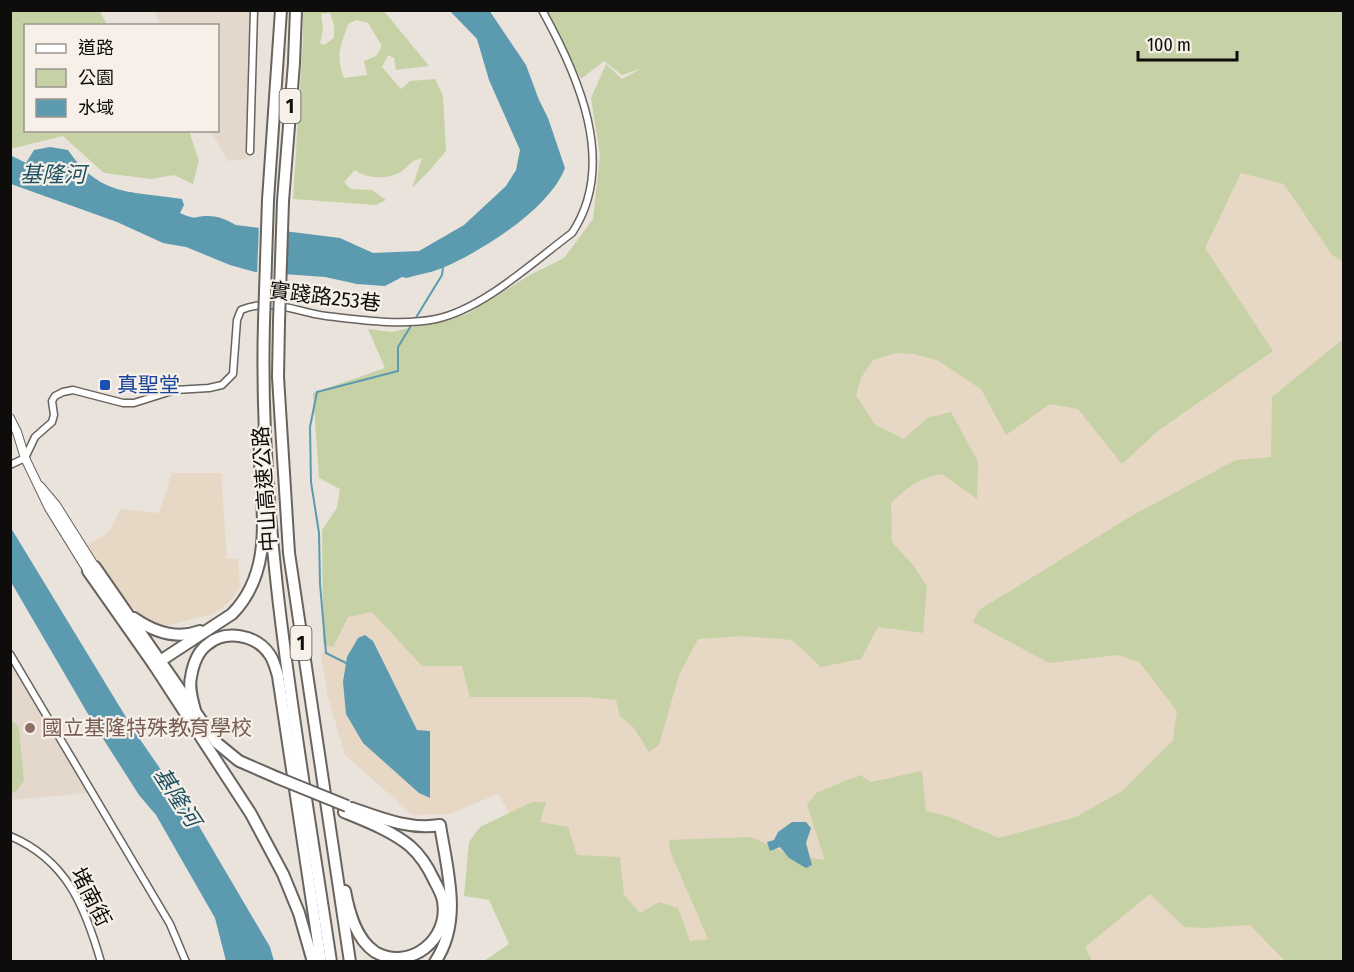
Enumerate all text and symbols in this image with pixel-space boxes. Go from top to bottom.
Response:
legend [24,24,219,132]
scale bar [1138,24,1237,62]
text: 100 m [1147,34,1191,56]
text: 道路 [78,37,114,59]
text: 公園 [78,67,114,89]
road number: 1 [280,89,300,123]
text: 水域 [78,97,114,119]
water label: 基隆河 [20,161,90,188]
street label: 實踐路253巷 [268,277,382,317]
place label: 真聖堂 [117,372,180,398]
marker: 真聖堂 [98,378,112,392]
street label: 中山高速公路 [248,425,282,553]
road number: 1 [290,626,312,660]
place label: 國立基隆特殊教育學校 [42,715,252,741]
marker: 國立基隆特殊教育學校 [23,721,37,735]
water label: 基隆河 [148,762,208,835]
street label: 堵南街 [65,863,117,931]

